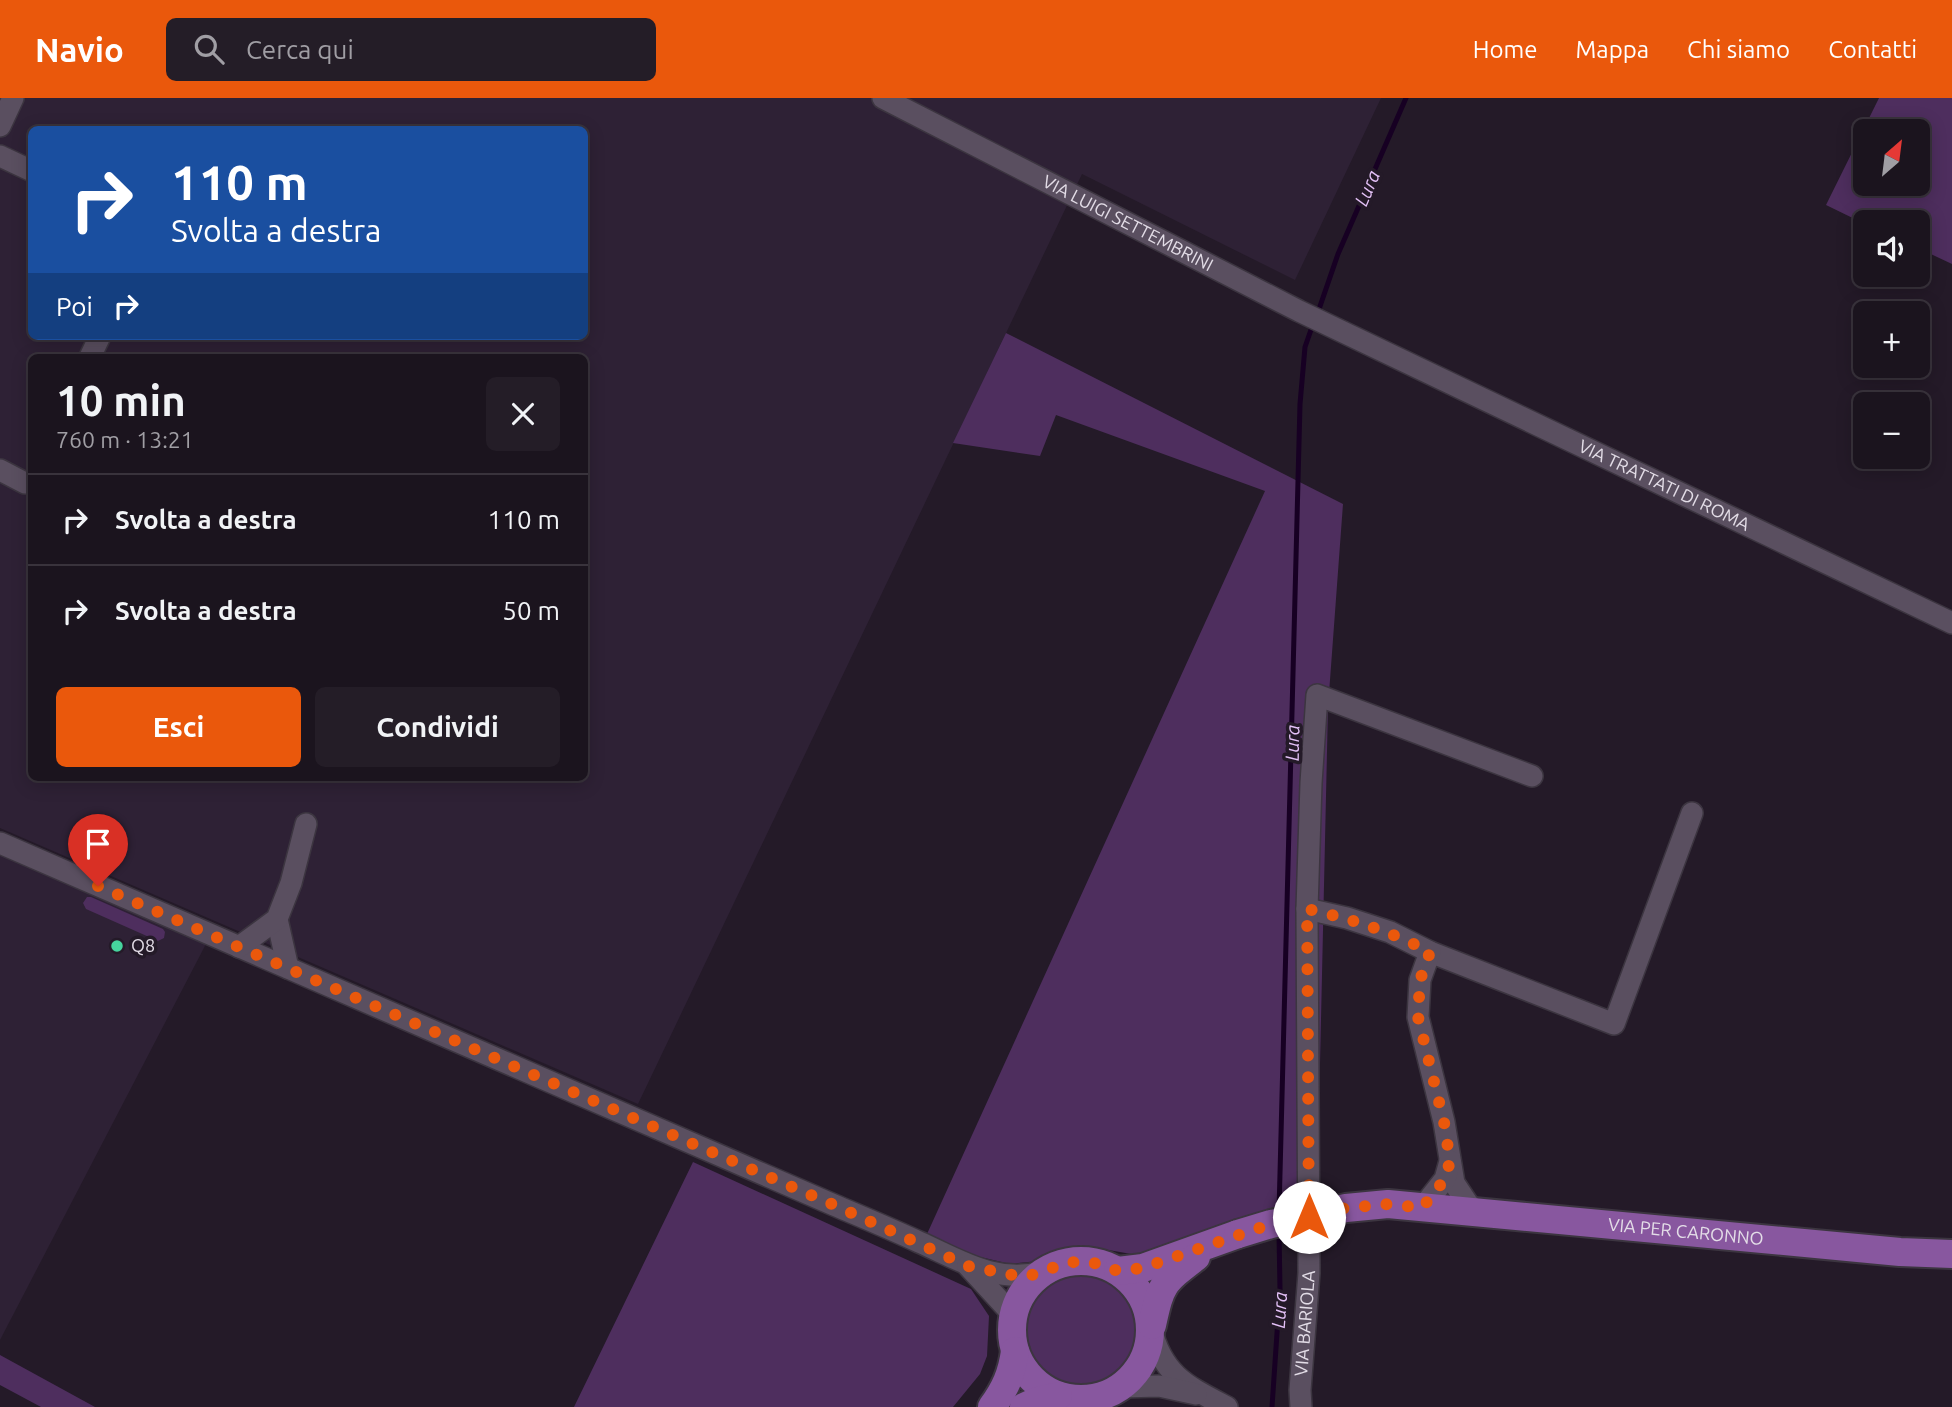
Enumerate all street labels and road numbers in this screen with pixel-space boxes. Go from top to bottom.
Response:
street label: VIA LUIGI SETTEMBRINI [1040,170,1217,274]
street label: VIA TRATTATI DI ROMA [1576,435,1754,534]
street label: VIA PER CARONNO [1607,1214,1765,1248]
street label: VIA BARIOLA [1290,1269,1318,1377]

